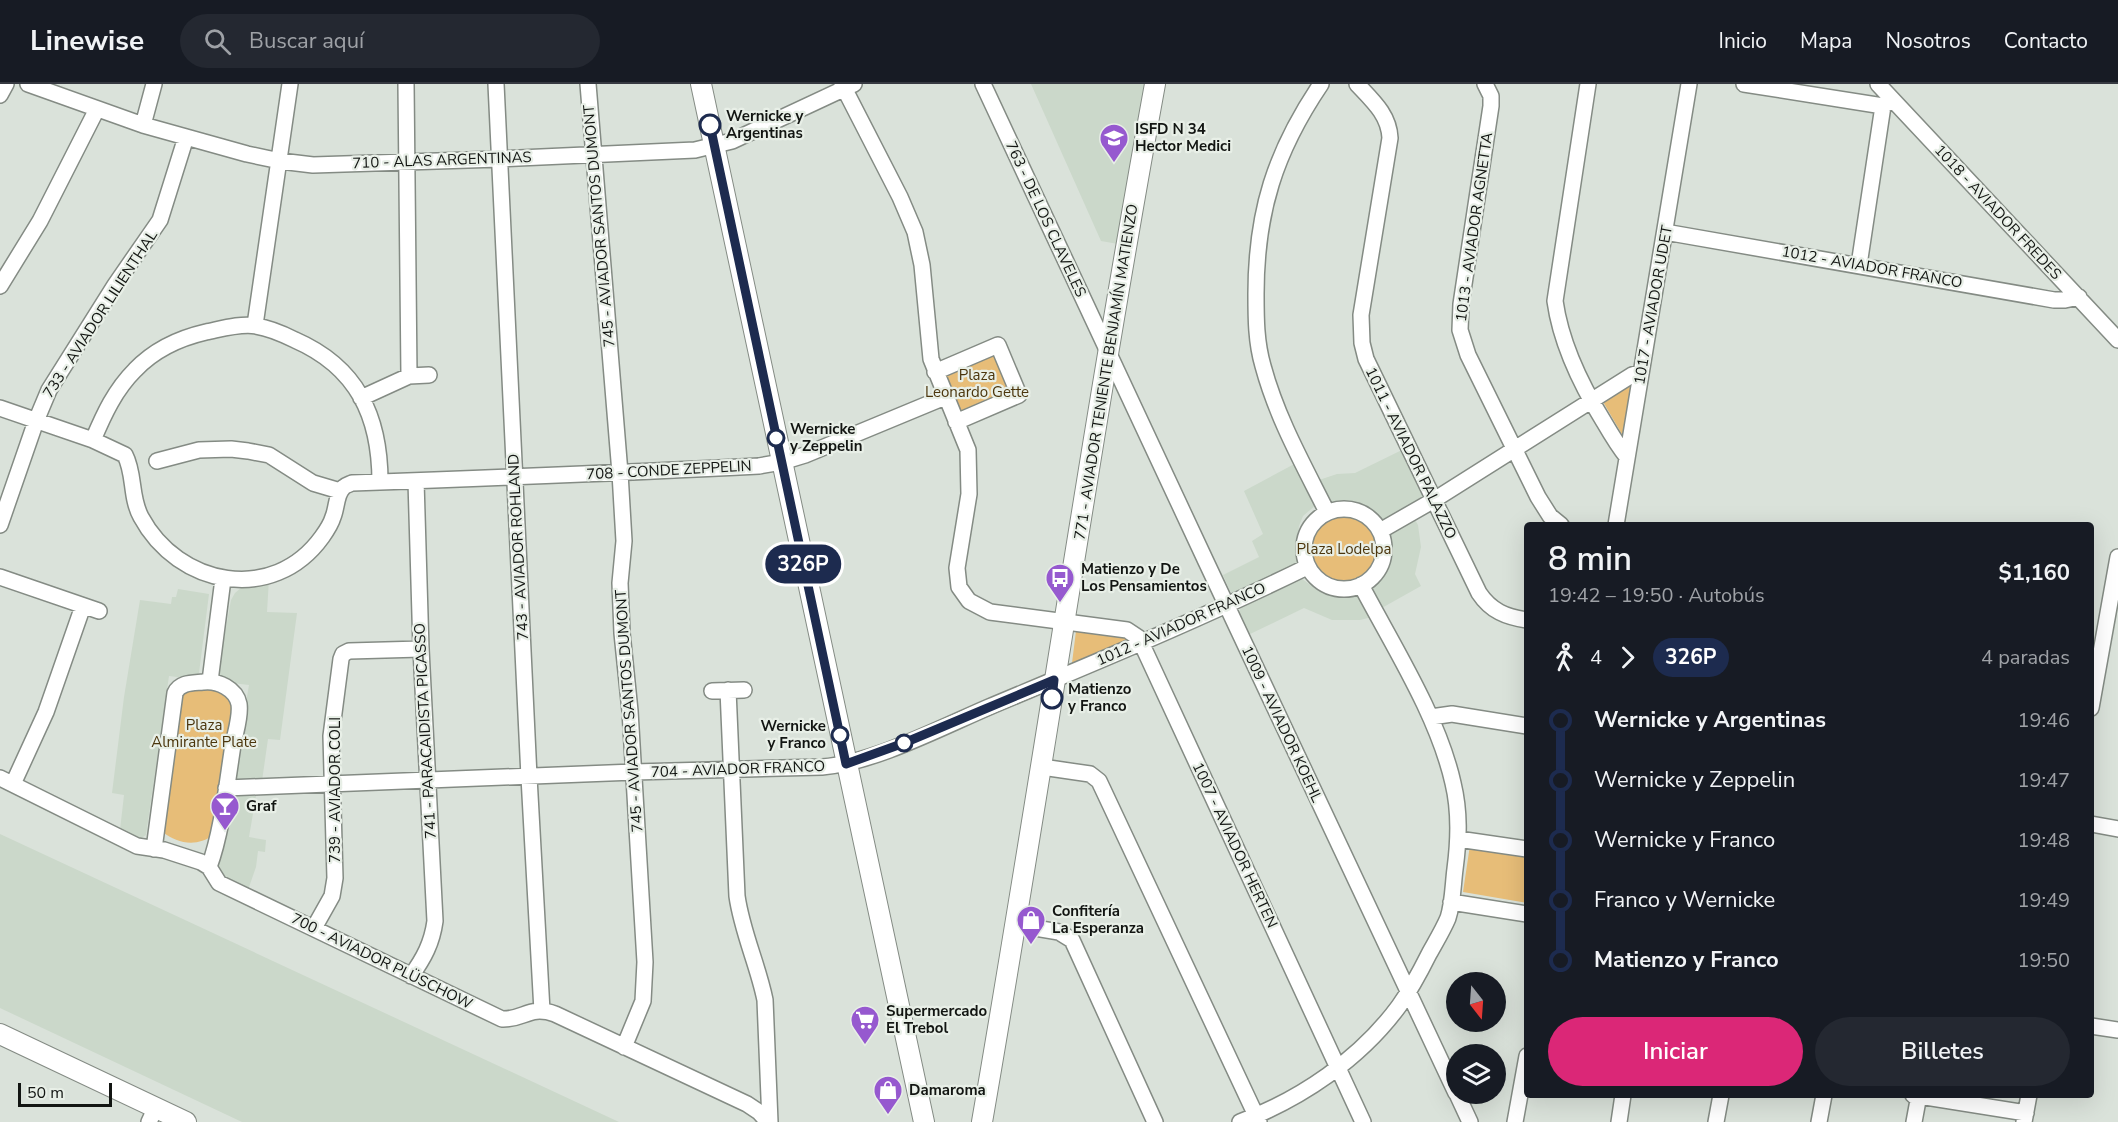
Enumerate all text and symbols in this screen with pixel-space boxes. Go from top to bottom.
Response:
search box [180,14,600,68]
text: Linewise [30,22,144,60]
icon: search [201,25,234,58]
text: Buscar aquí [249,26,364,56]
text: Inicio [1719,27,1767,55]
text: Mapa [1800,27,1852,55]
text: Nosotros [1885,27,1971,55]
text: Contacto [2004,27,2088,55]
street label: 745 - AVIADOR SANTOS DUMONT [578,104,620,348]
place label: Wernicke y Argentinas [726,106,804,143]
marker: Wernicke y Argentinas [699,114,721,136]
place label: ISFD N 34 Hector Medici [1135,119,1231,156]
school or university icon: ISFD N 34 Hector Medici [1098,122,1130,164]
street label: 1013 - AVIADOR AGNETTA [1451,131,1497,323]
street label: 763 - DE LOS CLAVELES [1001,138,1091,300]
street label: 1018 - AVIADOR FREDES [1930,140,2066,284]
street label: 710 - ALAS ARGENTINAS [352,147,532,173]
street label: 771 - AVIADOR TENIENTE BENJAMÍN MATIENZO [1070,203,1142,541]
street label: 1017 - AVIADOR UDET [1629,224,1677,386]
street label: 733 - AVIADOR LILIENTHAL [38,226,162,402]
street label: 1012 - AVIADOR FRANCO [1780,241,1964,293]
street label: 1011 - AVIADOR PALAZZO [1361,364,1461,542]
park label: Plaza Leonardo Gette [925,365,1029,402]
place label: Wernicke y Zeppelin [789,419,862,456]
marker: Wernicke y Zeppelin [767,429,785,447]
street label: 743 - AVIADOR ROHLAND [503,453,533,641]
street label: 708 - CONDE ZEPPELIN [586,456,752,484]
text: 8 min [1548,537,1632,582]
park label: Plaza Lodelpa [1297,539,1391,559]
line badge: 326P [761,544,845,584]
text: 326P [777,550,829,578]
text: $1,160 [1999,558,2070,588]
place label: Matienzo y De Los Pensamientos [1081,559,1207,596]
bus stop icon: Matienzo y De Los Pensamientos [1044,562,1076,604]
street label: 1012 - AVIADOR FRANCO [1093,578,1269,670]
text: 19:42 – 19:50 · Autobús [1548,582,1765,609]
street label: 745 - AVIADOR SANTOS DUMONT [611,589,647,833]
street label: 741 - PARACAIDISTA PICASSO [409,622,441,840]
icon: walk [1548,641,1581,674]
icon: forward [1611,641,1644,674]
street label: 1009 - AVIADOR KOEHL [1237,642,1327,806]
text: 326P [1665,643,1717,671]
text: 4 [1590,644,1602,671]
text: 4 paradas [1981,644,2070,671]
place label: Matienzo y Franco [1067,679,1132,716]
marker: Matienzo y Franco [1041,687,1063,709]
text: Wernicke y Argentinas [1594,705,1826,735]
text: 19:46 [2017,707,2070,734]
park label: Plaza Almirante Plate [151,715,257,752]
place label: Wernicke y Franco [761,716,826,753]
street label: 739 - AVIADOR COLI [325,717,345,863]
marker: Wernicke y Franco [831,726,849,744]
unlabelled marker [895,734,913,752]
street label: 704 - AVIADOR FRANCO [651,756,825,782]
street label: 1007 - AVIADOR HERTEN [1188,759,1282,931]
text: Wernicke y Zeppelin [1594,765,1795,795]
text: 19:47 [2017,767,2070,794]
bar icon: Graf [209,790,241,832]
place label: Graf [246,796,277,816]
text: Wernicke y Franco [1594,825,1775,855]
text: 19:48 [2017,827,2070,854]
text: Franco y Wernicke [1594,885,1775,915]
text: 19:49 [2017,887,2070,914]
place label: Confitería La Esperanza [1052,901,1144,938]
shop icon: Confitería La Esperanza [1015,904,1047,946]
street label: 700 - AVIADOR PLÜSCHOW [288,908,476,1014]
text: Matienzo y Franco [1594,945,1779,975]
text: 19:50 [2017,947,2070,974]
north arrow [1446,972,1506,1032]
map controls [1446,972,1506,1104]
place label: Supermercado El Trebol [886,1001,987,1038]
supermarket icon: Supermercado El Trebol [849,1004,881,1046]
button: Iniciar [1548,1017,1803,1086]
button: Billetes [1815,1017,2070,1086]
button: layers [1446,1044,1506,1104]
shop icon: Damaroma [872,1074,904,1116]
scale bar [18,1080,112,1108]
place label: Damaroma [909,1080,986,1100]
text: 50 m [27,1082,64,1104]

